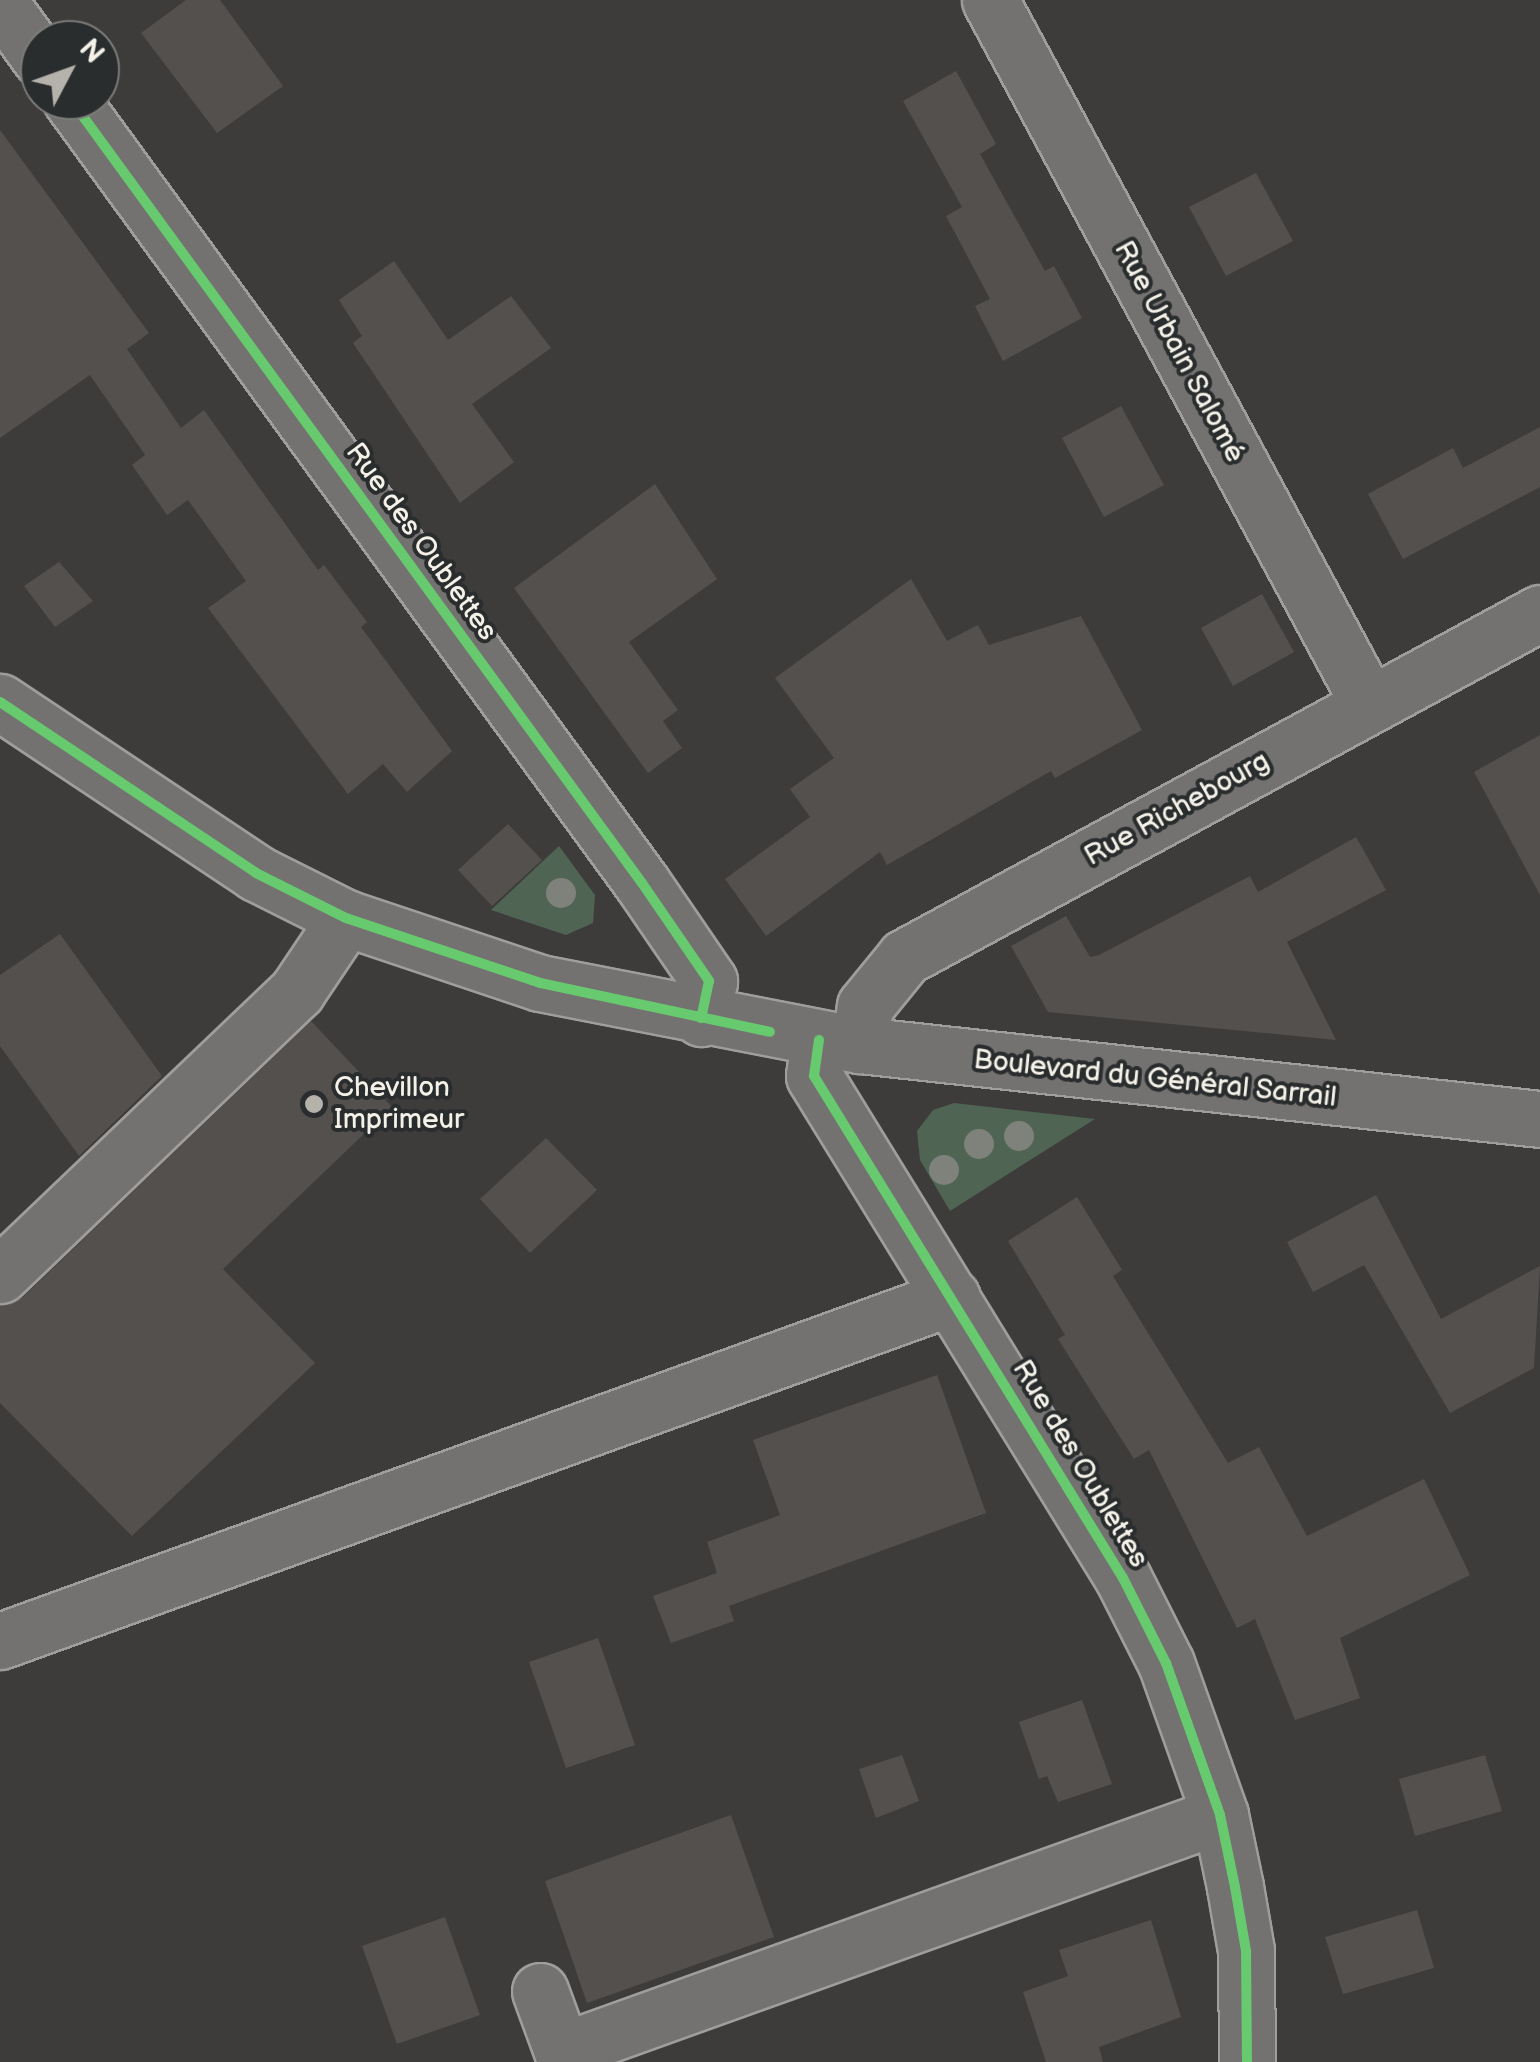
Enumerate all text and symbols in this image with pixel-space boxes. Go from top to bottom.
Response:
north arrow [20,20,120,120]
text: N [72,33,111,70]
street label: Rue Urbain Salomé [1106,235,1252,469]
street label: Rue des Oublettes [338,437,504,647]
street label: Rue Richebourg [1079,744,1275,874]
street label: Boulevard du Général Sarrail [972,1043,1338,1115]
place label: Chevillon Imprimeur [334,1071,464,1137]
marker: Chevillon Imprimeur [303,1093,325,1115]
street label: Rue des Oublettes [1005,1354,1155,1574]

